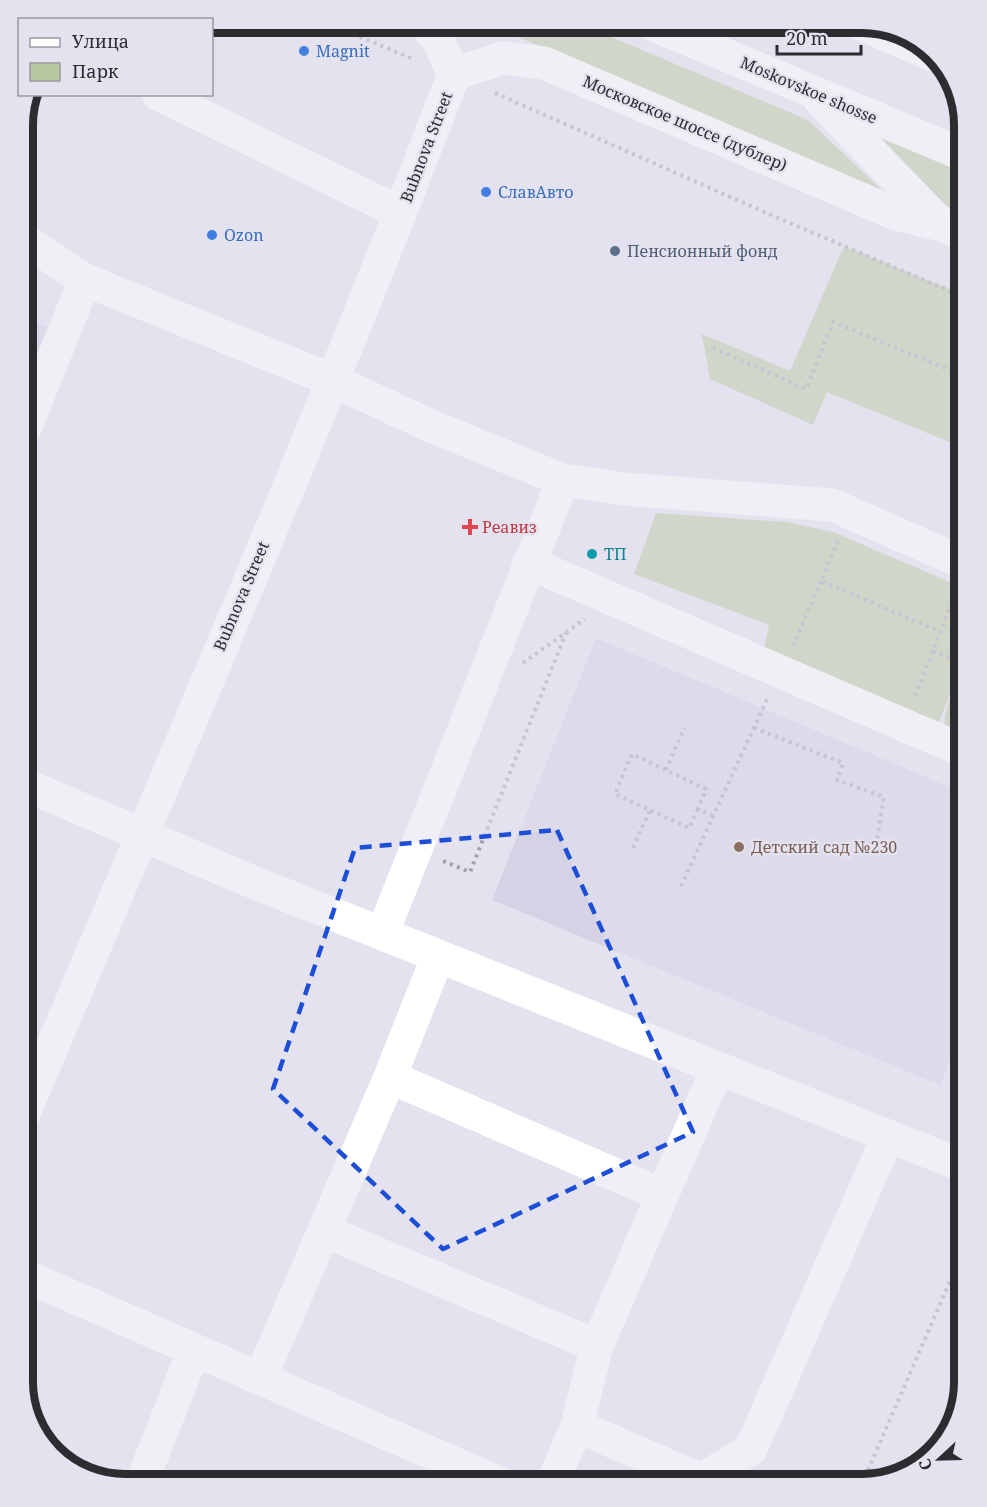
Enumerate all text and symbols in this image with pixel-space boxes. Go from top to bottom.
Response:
legend [18,18,213,96]
scale bar [777,18,861,56]
text: 20 m [786,26,828,50]
text: Улица [72,29,129,53]
place label: Magnit [316,40,370,62]
marker: Magnit [297,44,311,58]
street label: Moskovskoe shosse [737,51,881,129]
text: Парк [72,59,119,83]
street label: Московское шоссе (дублер) [579,70,791,176]
street label: Bubnova Street [395,88,457,206]
place label: СлавАвто [498,181,573,203]
marker: СлавАвто [479,185,493,199]
place label: Ozon [224,224,264,246]
marker: Ozon [205,228,219,242]
place label: Пенсионный фонд [627,240,778,262]
marker: Пенсионный фонд [608,244,622,258]
place label: Реавиз [482,516,537,538]
marker: Реавиз [463,520,477,534]
street label: Bubnova Street [208,537,274,654]
place label: ТП [604,543,627,565]
marker: ТП [585,547,599,561]
place label: Детский сад №230 [751,836,897,858]
marker: Детский сад №230 [732,840,746,854]
north arrow [909,1429,969,1489]
text: С [913,1456,937,1474]

